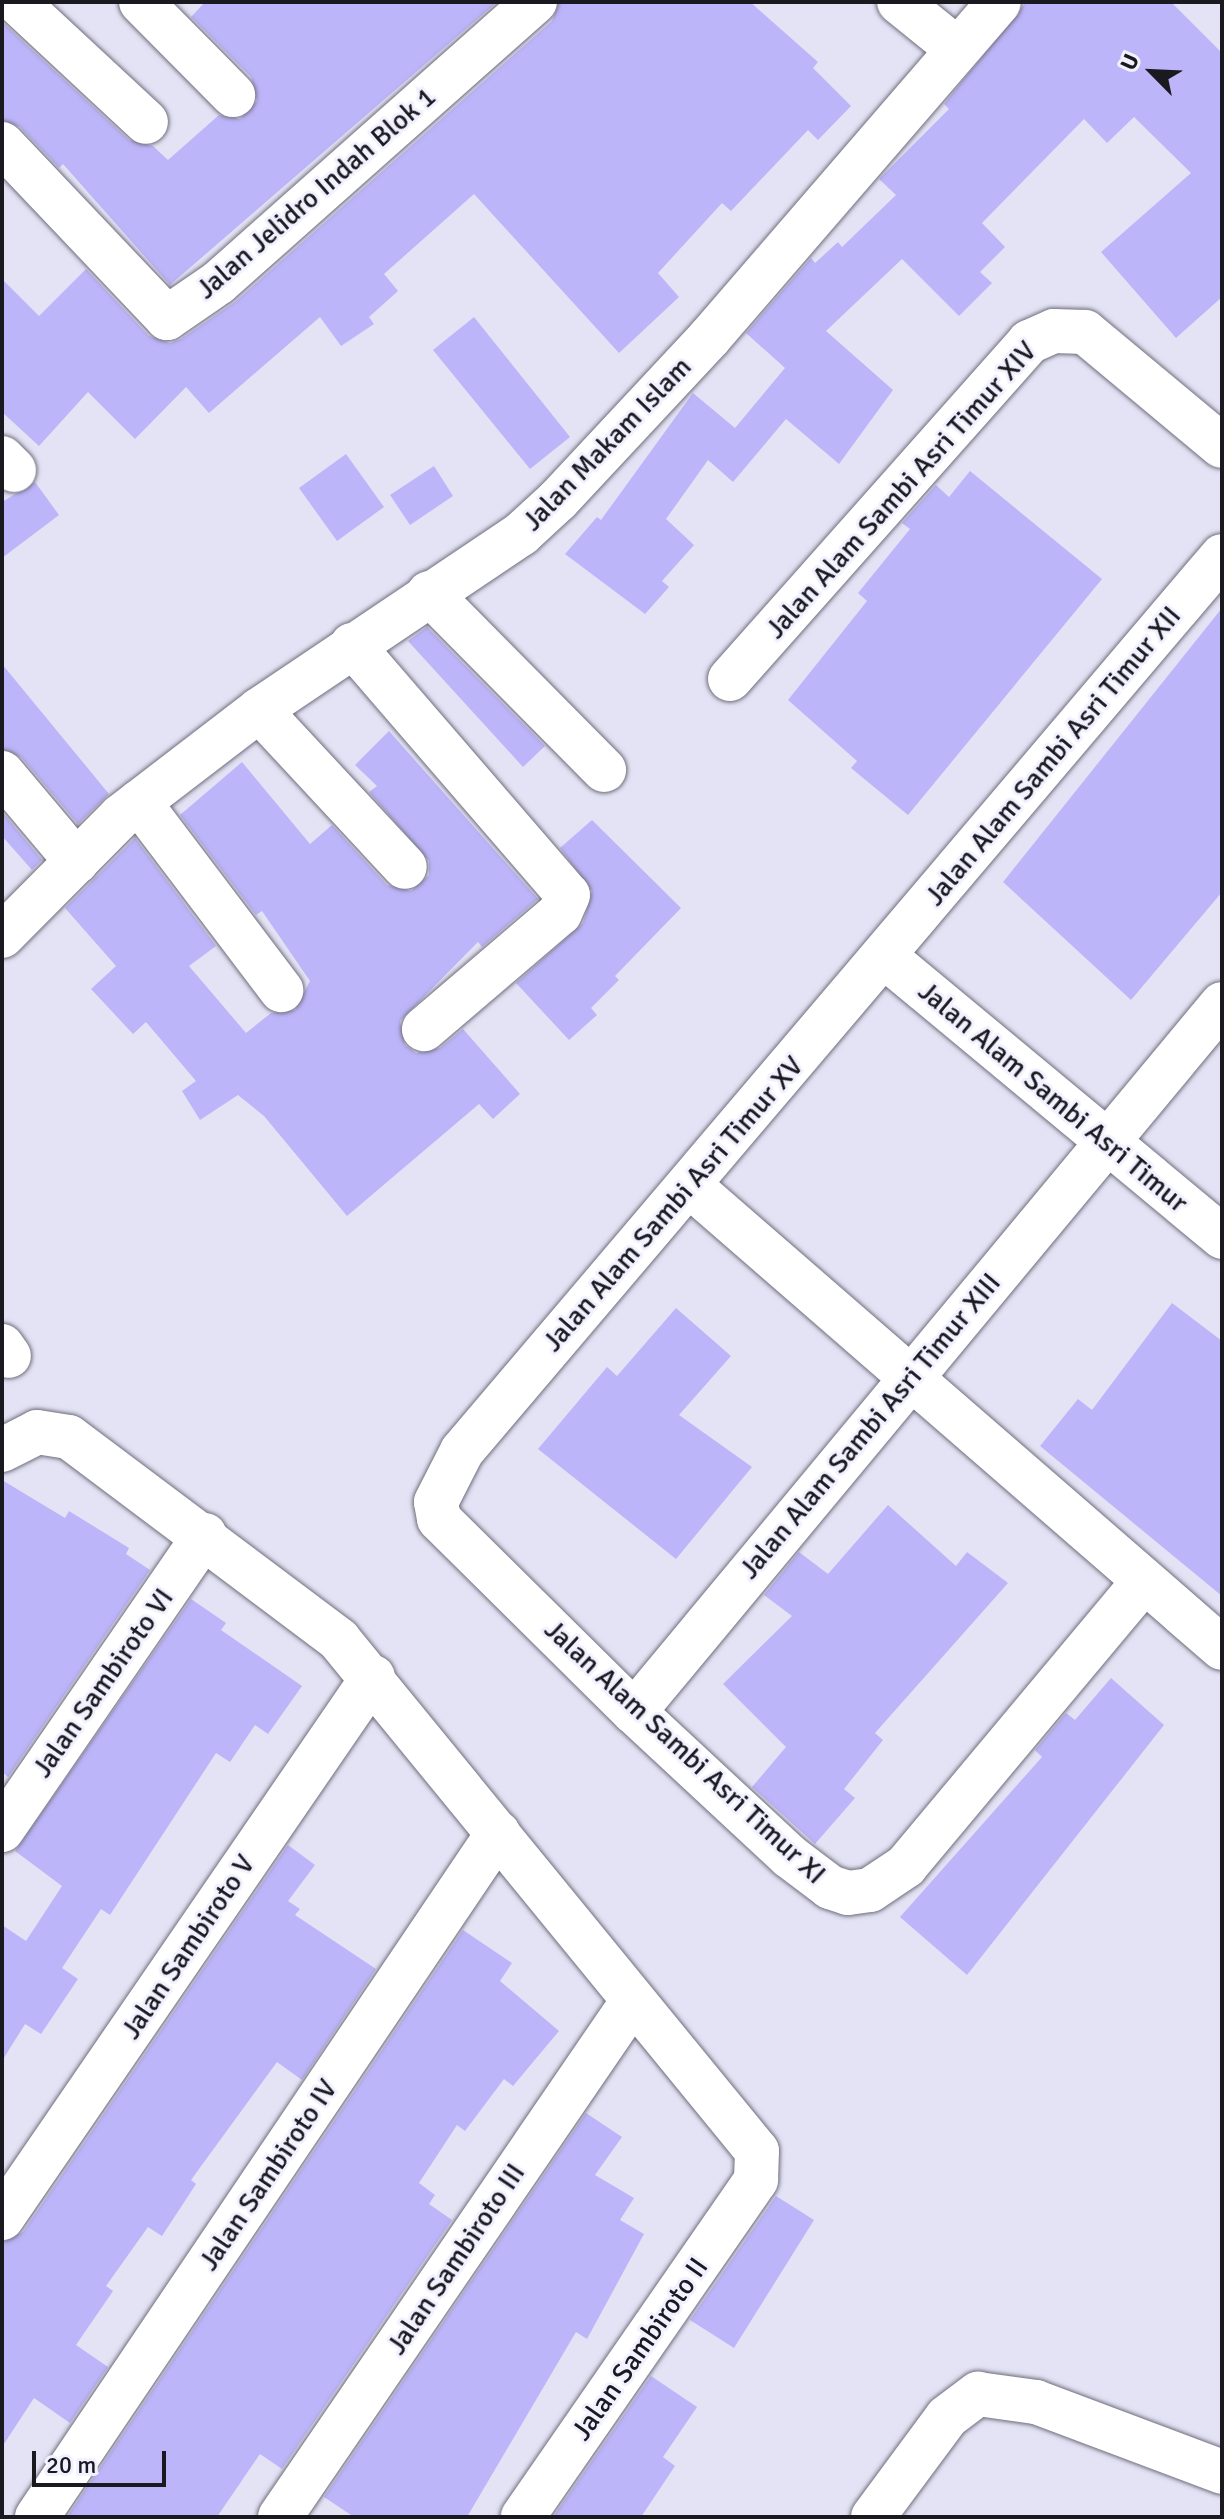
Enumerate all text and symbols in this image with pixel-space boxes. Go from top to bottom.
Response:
north arrow [1112,32,1192,112]
text: U [1114,50,1145,74]
street label: Jalan Jelidro Indah Blok 1 [189,80,443,306]
street label: Jalan Alam Sambi Asri Timur XIV [759,334,1043,646]
street label: Jalan Makam Islam [515,350,699,538]
street label: Jalan Alam Sambi Asri Timur XII [918,599,1188,913]
street label: Jalan Alam Sambi Asri Timur [911,974,1195,1220]
street label: Jalan Alam Sambi Asri Timur XV [536,1050,810,1358]
street label: Jalan Alam Sambi Asri Timur XIII [732,1266,1008,1586]
street label: Jalan Sambiroto VI [25,1582,181,1784]
street label: Jalan Alam Sambi Asri Timur XI [537,1613,833,1891]
street label: Jalan Sambiroto V [114,1849,262,2045]
street label: Jalan Sambiroto IV [192,2073,344,2277]
street label: Jalan Sambiroto III [380,2157,532,2361]
street label: Jalan Sambiroto II [565,2251,715,2447]
scale bar [36,2435,170,2485]
text: 20 m [46,2450,96,2480]

